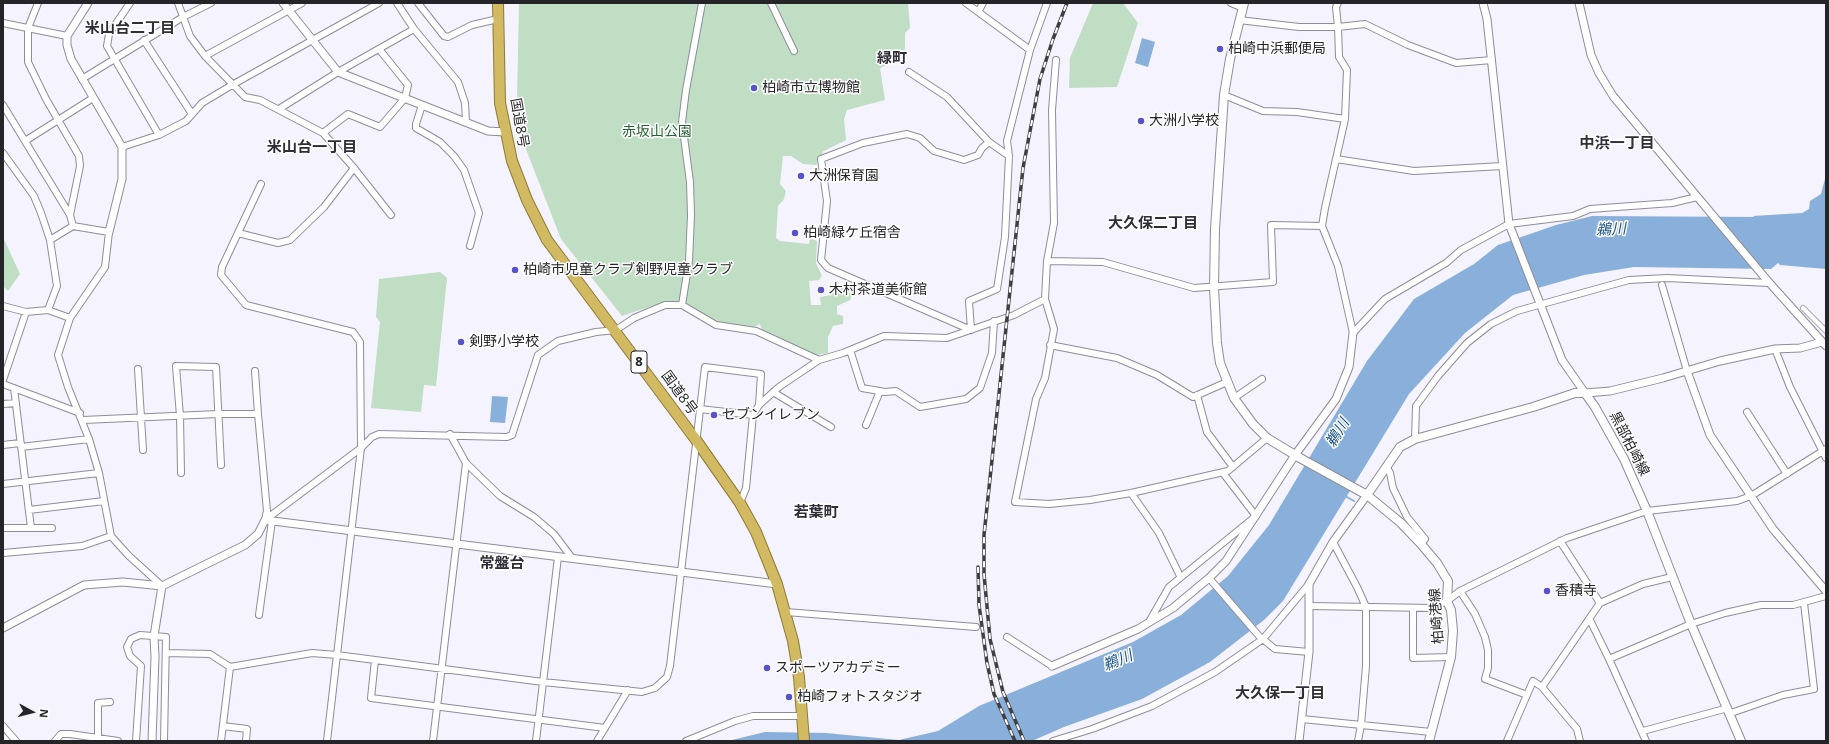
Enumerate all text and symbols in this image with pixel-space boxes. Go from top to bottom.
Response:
district label: 米山台二丁目 [85,20,175,38]
place label: 柏崎中浜郵便局 [1228,41,1326,57]
marker: 柏崎中浜郵便局 [1215,44,1225,54]
district label: 緑町 [877,50,907,68]
place label: 柏崎市立博物館 [762,80,860,96]
marker: 柏崎市立博物館 [749,83,759,93]
street label: 国道8号 [506,97,532,149]
place label: 大洲小学校 [1149,113,1219,129]
marker: 大洲小学校 [1136,116,1146,126]
park label: 赤坂山公園 [622,124,692,140]
district label: 中浜一丁目 [1580,135,1654,153]
district label: 米山台一丁目 [267,139,357,157]
place label: 大洲保育園 [809,168,879,184]
marker: 大洲保育園 [796,171,806,181]
district label: 大久保二丁目 [1108,215,1198,233]
water label: 鵜川 [1596,220,1626,240]
place label: 柏崎緑ケ丘宿舎 [803,225,901,241]
marker: 柏崎緑ケ丘宿舎 [790,228,800,238]
place label: 柏崎市児童クラブ剣野児童クラブ [523,262,733,278]
marker: 柏崎市児童クラブ剣野児童クラブ [510,265,520,275]
place label: 木村茶道美術館 [829,282,927,298]
marker: 木村茶道美術館 [816,285,826,295]
place label: 剣野小学校 [469,334,539,350]
marker: 剣野小学校 [456,337,466,347]
road number: 8 [631,351,647,373]
street label: 国道8号 [658,368,700,418]
place label: セブンイレブン [722,407,820,423]
street label: 黒部柏崎線 [1606,409,1652,479]
marker: セブンイレブン [709,410,719,420]
water label: 鵜川 [1322,416,1354,450]
district label: 若葉町 [794,504,838,522]
district label: 常盤台 [480,555,524,573]
place label: 香積寺 [1555,583,1597,599]
marker: 香積寺 [1542,586,1552,596]
street label: 柏崎港線 [1427,587,1447,645]
water label: 鵜川 [1101,647,1135,675]
place label: スポーツアカデミー [775,660,901,676]
marker: スポーツアカデミー [762,663,772,673]
district label: 大久保一丁目 [1235,685,1325,703]
place label: 柏崎フォトスタジオ [797,689,923,705]
north arrow [12,692,52,732]
marker: 柏崎フォトスタジオ [784,692,794,702]
text: N [36,708,52,719]

